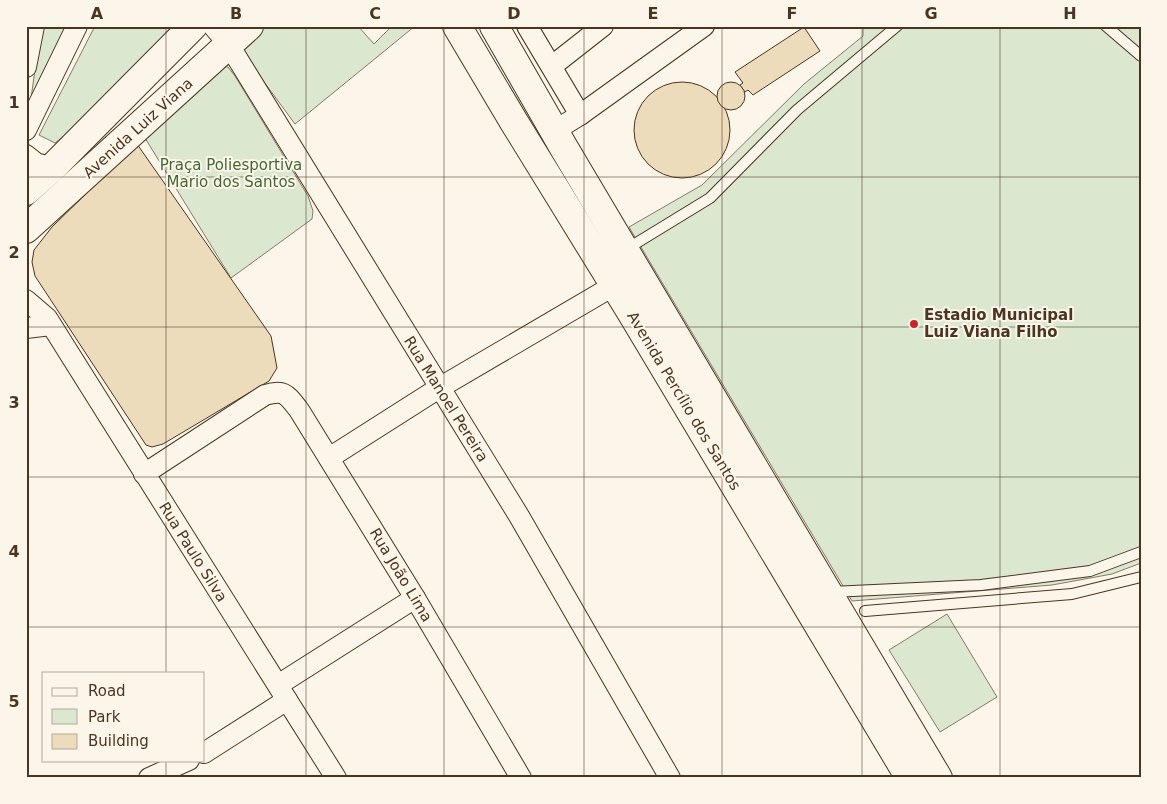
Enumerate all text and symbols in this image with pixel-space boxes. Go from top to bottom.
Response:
text: A [91,4,104,23]
text: B [230,4,242,23]
text: C [369,4,381,23]
text: D [507,4,521,23]
text: E [648,4,658,23]
text: F [787,4,797,23]
text: G [924,4,938,23]
text: H [1063,4,1077,23]
street label: Avenida Luiz Viana [80,74,196,182]
text: 1 [8,93,20,112]
park label: Praça Poliesportiva Mario dos Santos [160,156,302,191]
text: 2 [8,243,20,262]
place label: Estadio Municipal Luiz Viana Filho [924,306,1073,341]
street label: Avenida Percílio dos Santos [623,308,745,494]
marker: Estadio Municipal Luiz Viana Filho [908,318,920,330]
street label: Rua Manoel Pereira [400,333,492,465]
text: 3 [8,393,20,412]
street label: Rua Paulo Silva [155,499,231,605]
street label: Rua João Lima [366,525,436,625]
text: 4 [8,542,20,561]
legend [42,672,205,762]
text: Road [88,682,126,700]
text: 5 [8,692,20,711]
text: Park [88,708,121,726]
text: Building [88,732,149,750]

